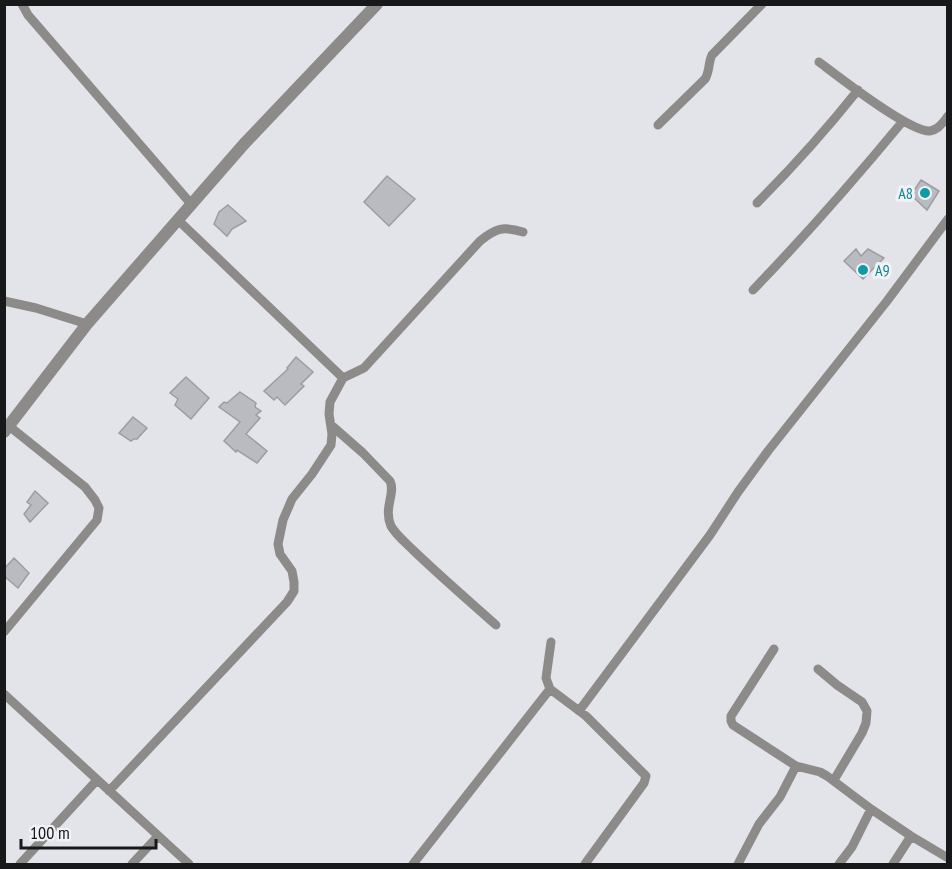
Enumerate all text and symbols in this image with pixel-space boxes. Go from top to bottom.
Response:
place label: A8 [898,183,913,203]
marker: A8 [918,186,932,200]
place label: A9 [875,260,890,280]
marker: A9 [856,263,870,277]
scale bar [21,812,156,850]
text: 100 m [30,821,70,844]

